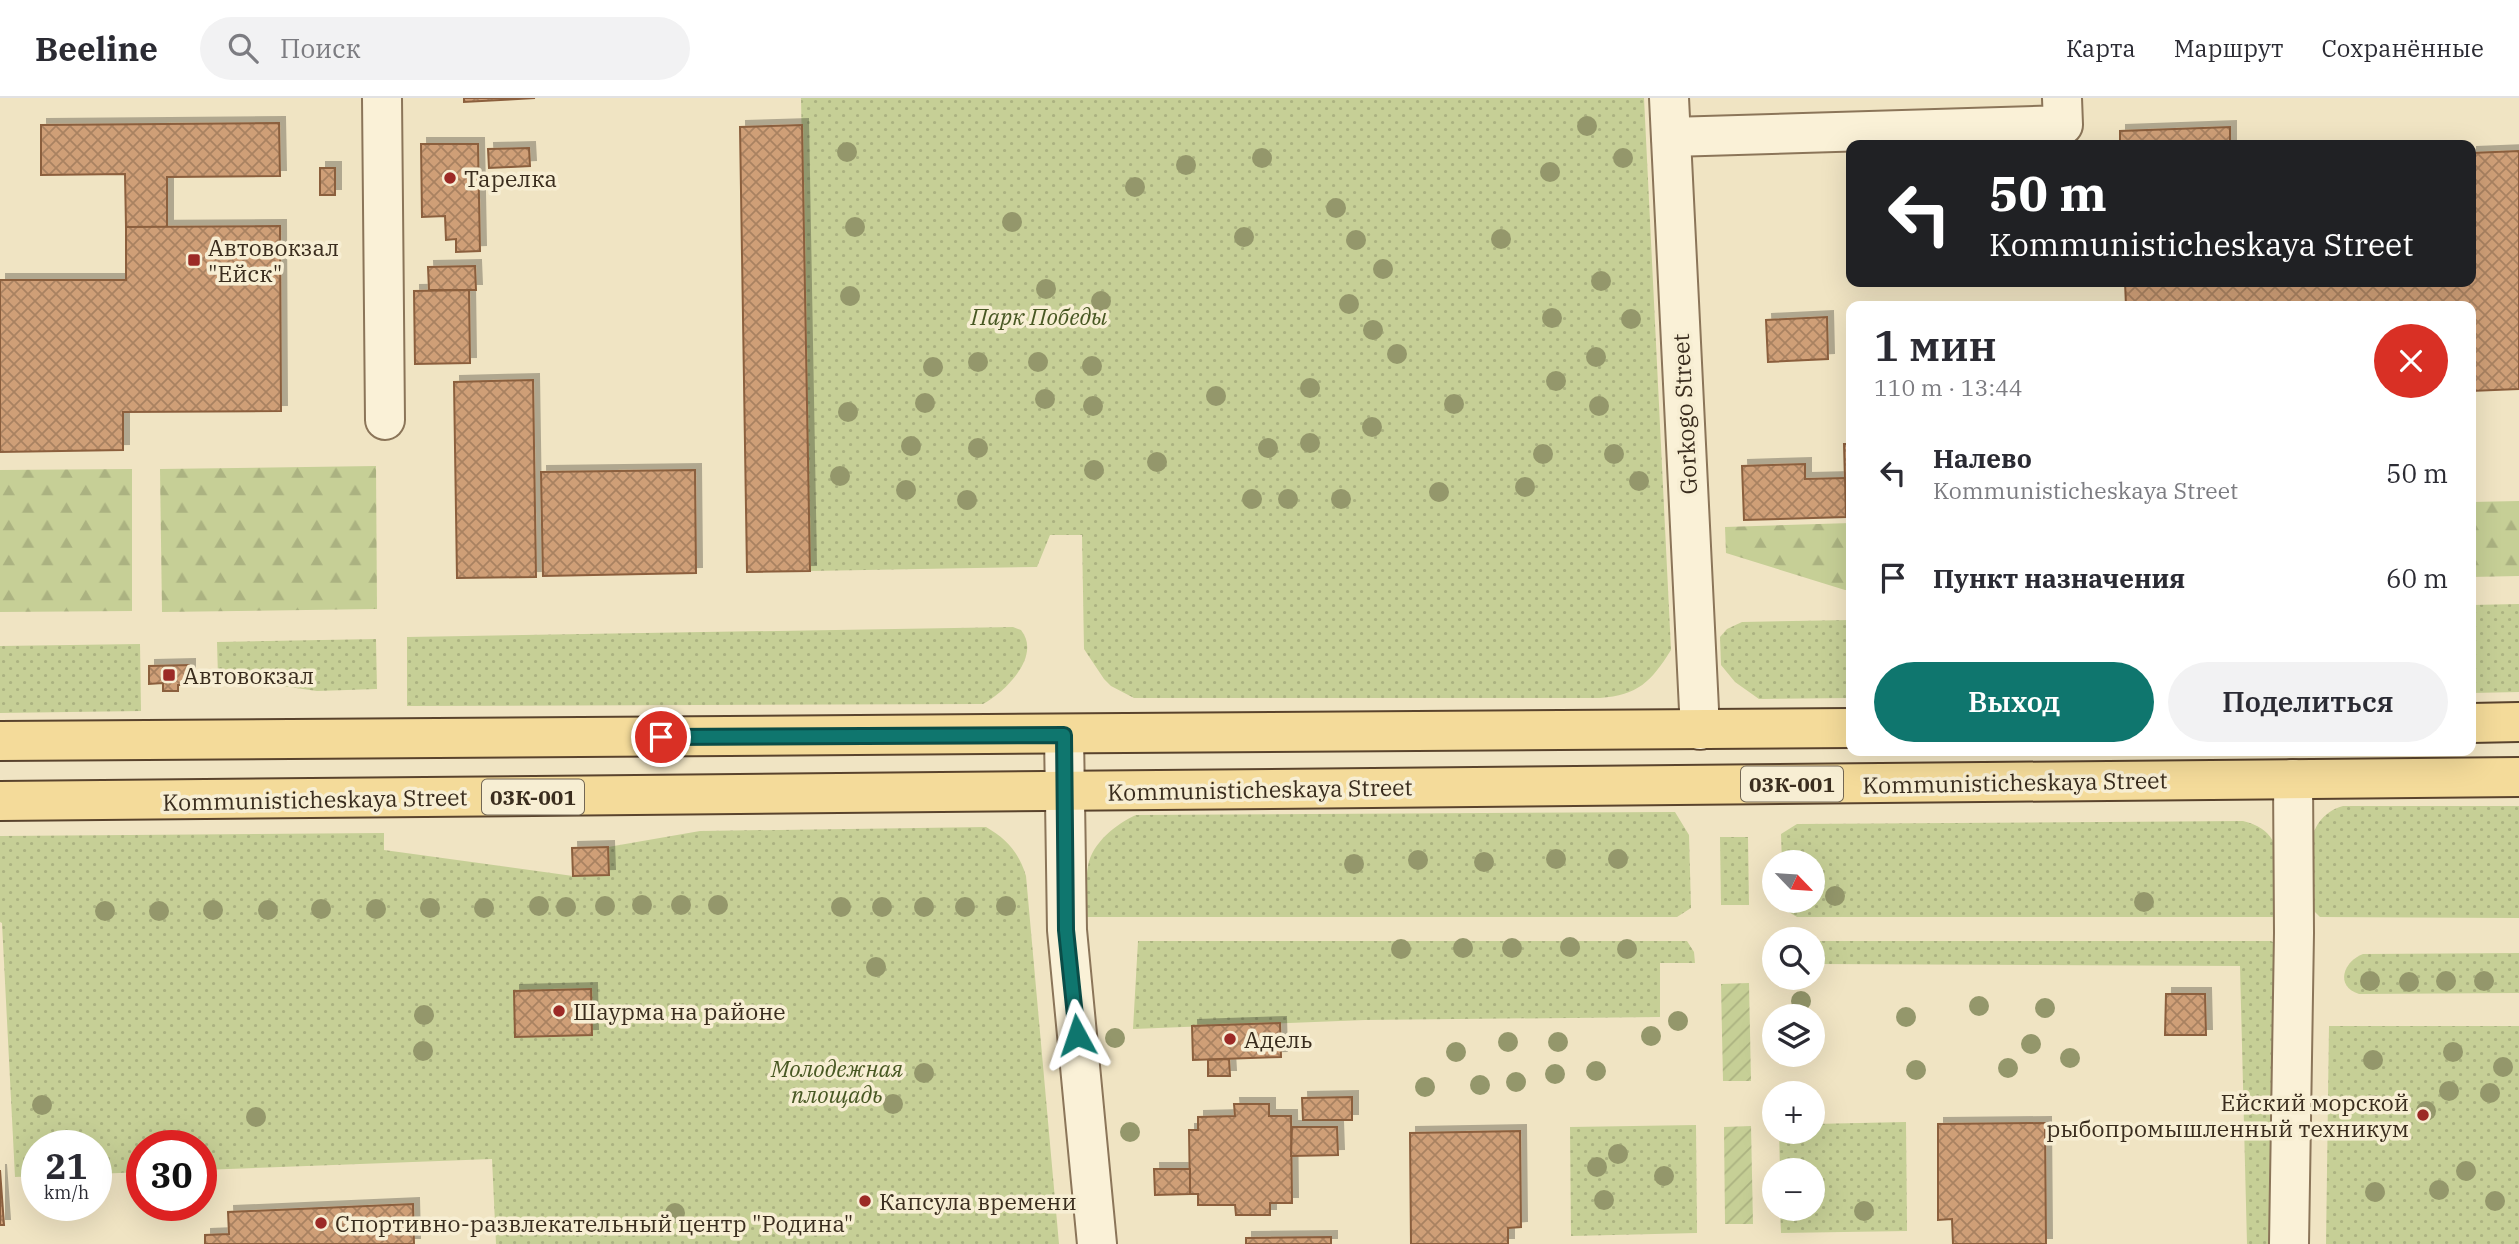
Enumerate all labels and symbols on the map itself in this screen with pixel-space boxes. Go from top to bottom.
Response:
place label: Тарелка [464,163,557,193]
marker: Тарелка [442,170,458,186]
place label: Автовокзал "Ейск" [208,232,339,288]
marker: Автовокзал "Ейск" [186,252,202,268]
park label: Парк Победы [970,301,1107,331]
street label: Gorkogo Street [1665,333,1703,495]
place label: Автовокзал [183,660,314,690]
marker: Автовокзал [161,667,177,683]
pin [631,707,691,767]
street label: Kommunisticheskaya Street [1862,764,2168,800]
road number: 03К-001 [1741,766,1843,802]
street label: Kommunisticheskaya Street [1107,771,1413,807]
road number: 03К-001 [482,780,584,814]
street label: Kommunisticheskaya Street [162,781,468,817]
north arrow [1762,850,1825,914]
place label: Шаурма на районе [573,996,786,1026]
position arrow [1040,998,1114,1072]
marker: Шаурма на районе [551,1003,567,1019]
place label: Адель [1244,1024,1313,1054]
marker: Адель [1222,1031,1238,1047]
park label: Молодежная площадь [770,1053,903,1109]
place label: Ейский морской рыбопромышленный техникум [2046,1087,2409,1143]
marker: Ейский морской рыбопромышленный техникум [2415,1107,2431,1123]
speed limit sign: 30 [126,1130,217,1221]
place label: Капсула времени [879,1186,1077,1216]
marker: Капсула времени [857,1193,873,1209]
place label: Спортивно-развлекательный центр "Родина" [335,1208,853,1238]
marker: Спортивно-развлекательный центр "Родина" [313,1215,329,1231]

